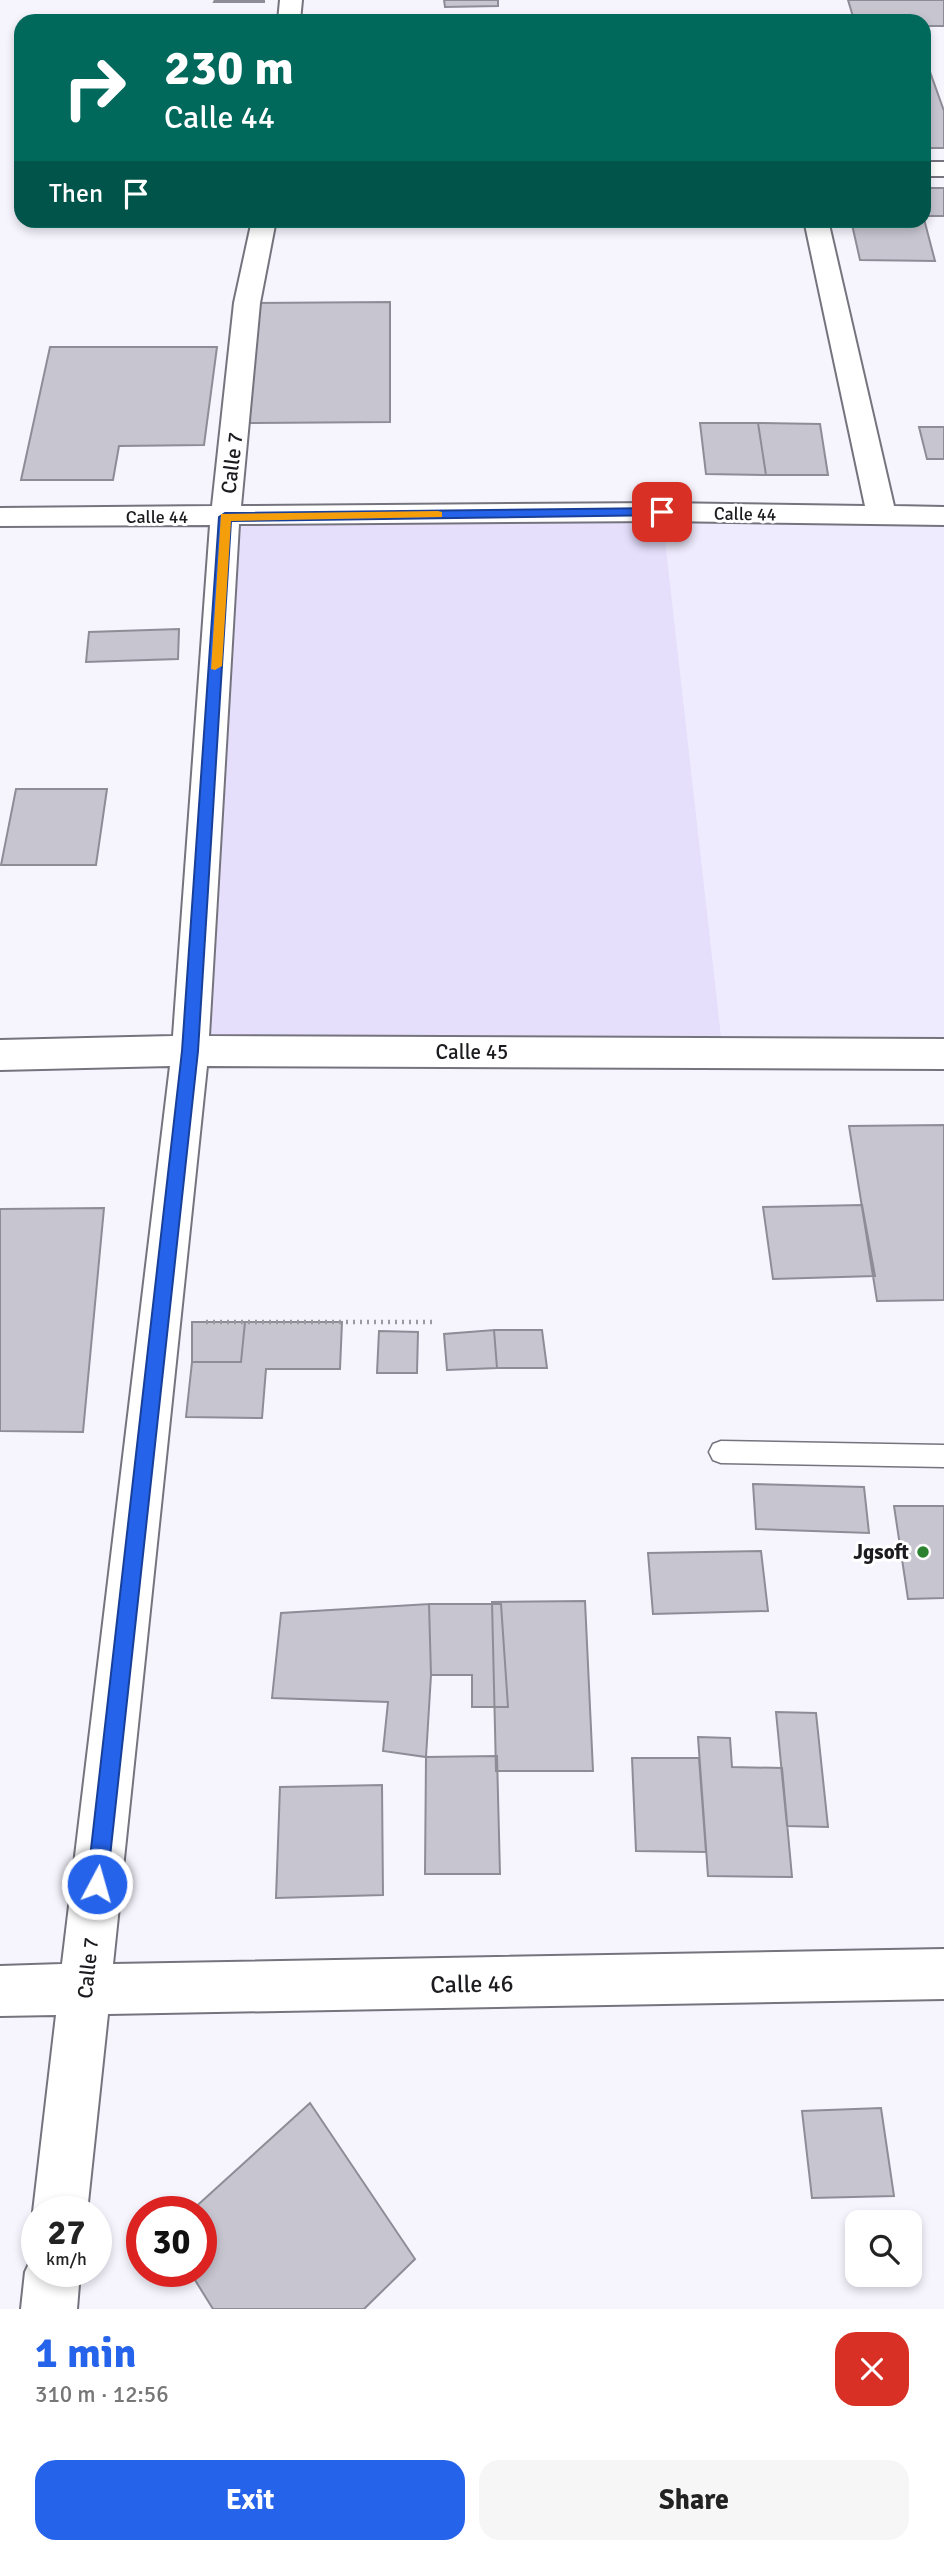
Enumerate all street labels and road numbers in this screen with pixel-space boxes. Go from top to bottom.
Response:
street label: Calle 7 [215,431,249,495]
street label: Calle 44 [714,502,777,526]
street label: Calle 44 [126,506,189,528]
street label: Calle 45 [436,1039,508,1065]
street label: Calle 7 [72,1936,104,2000]
street label: Calle 46 [430,1968,514,2000]

